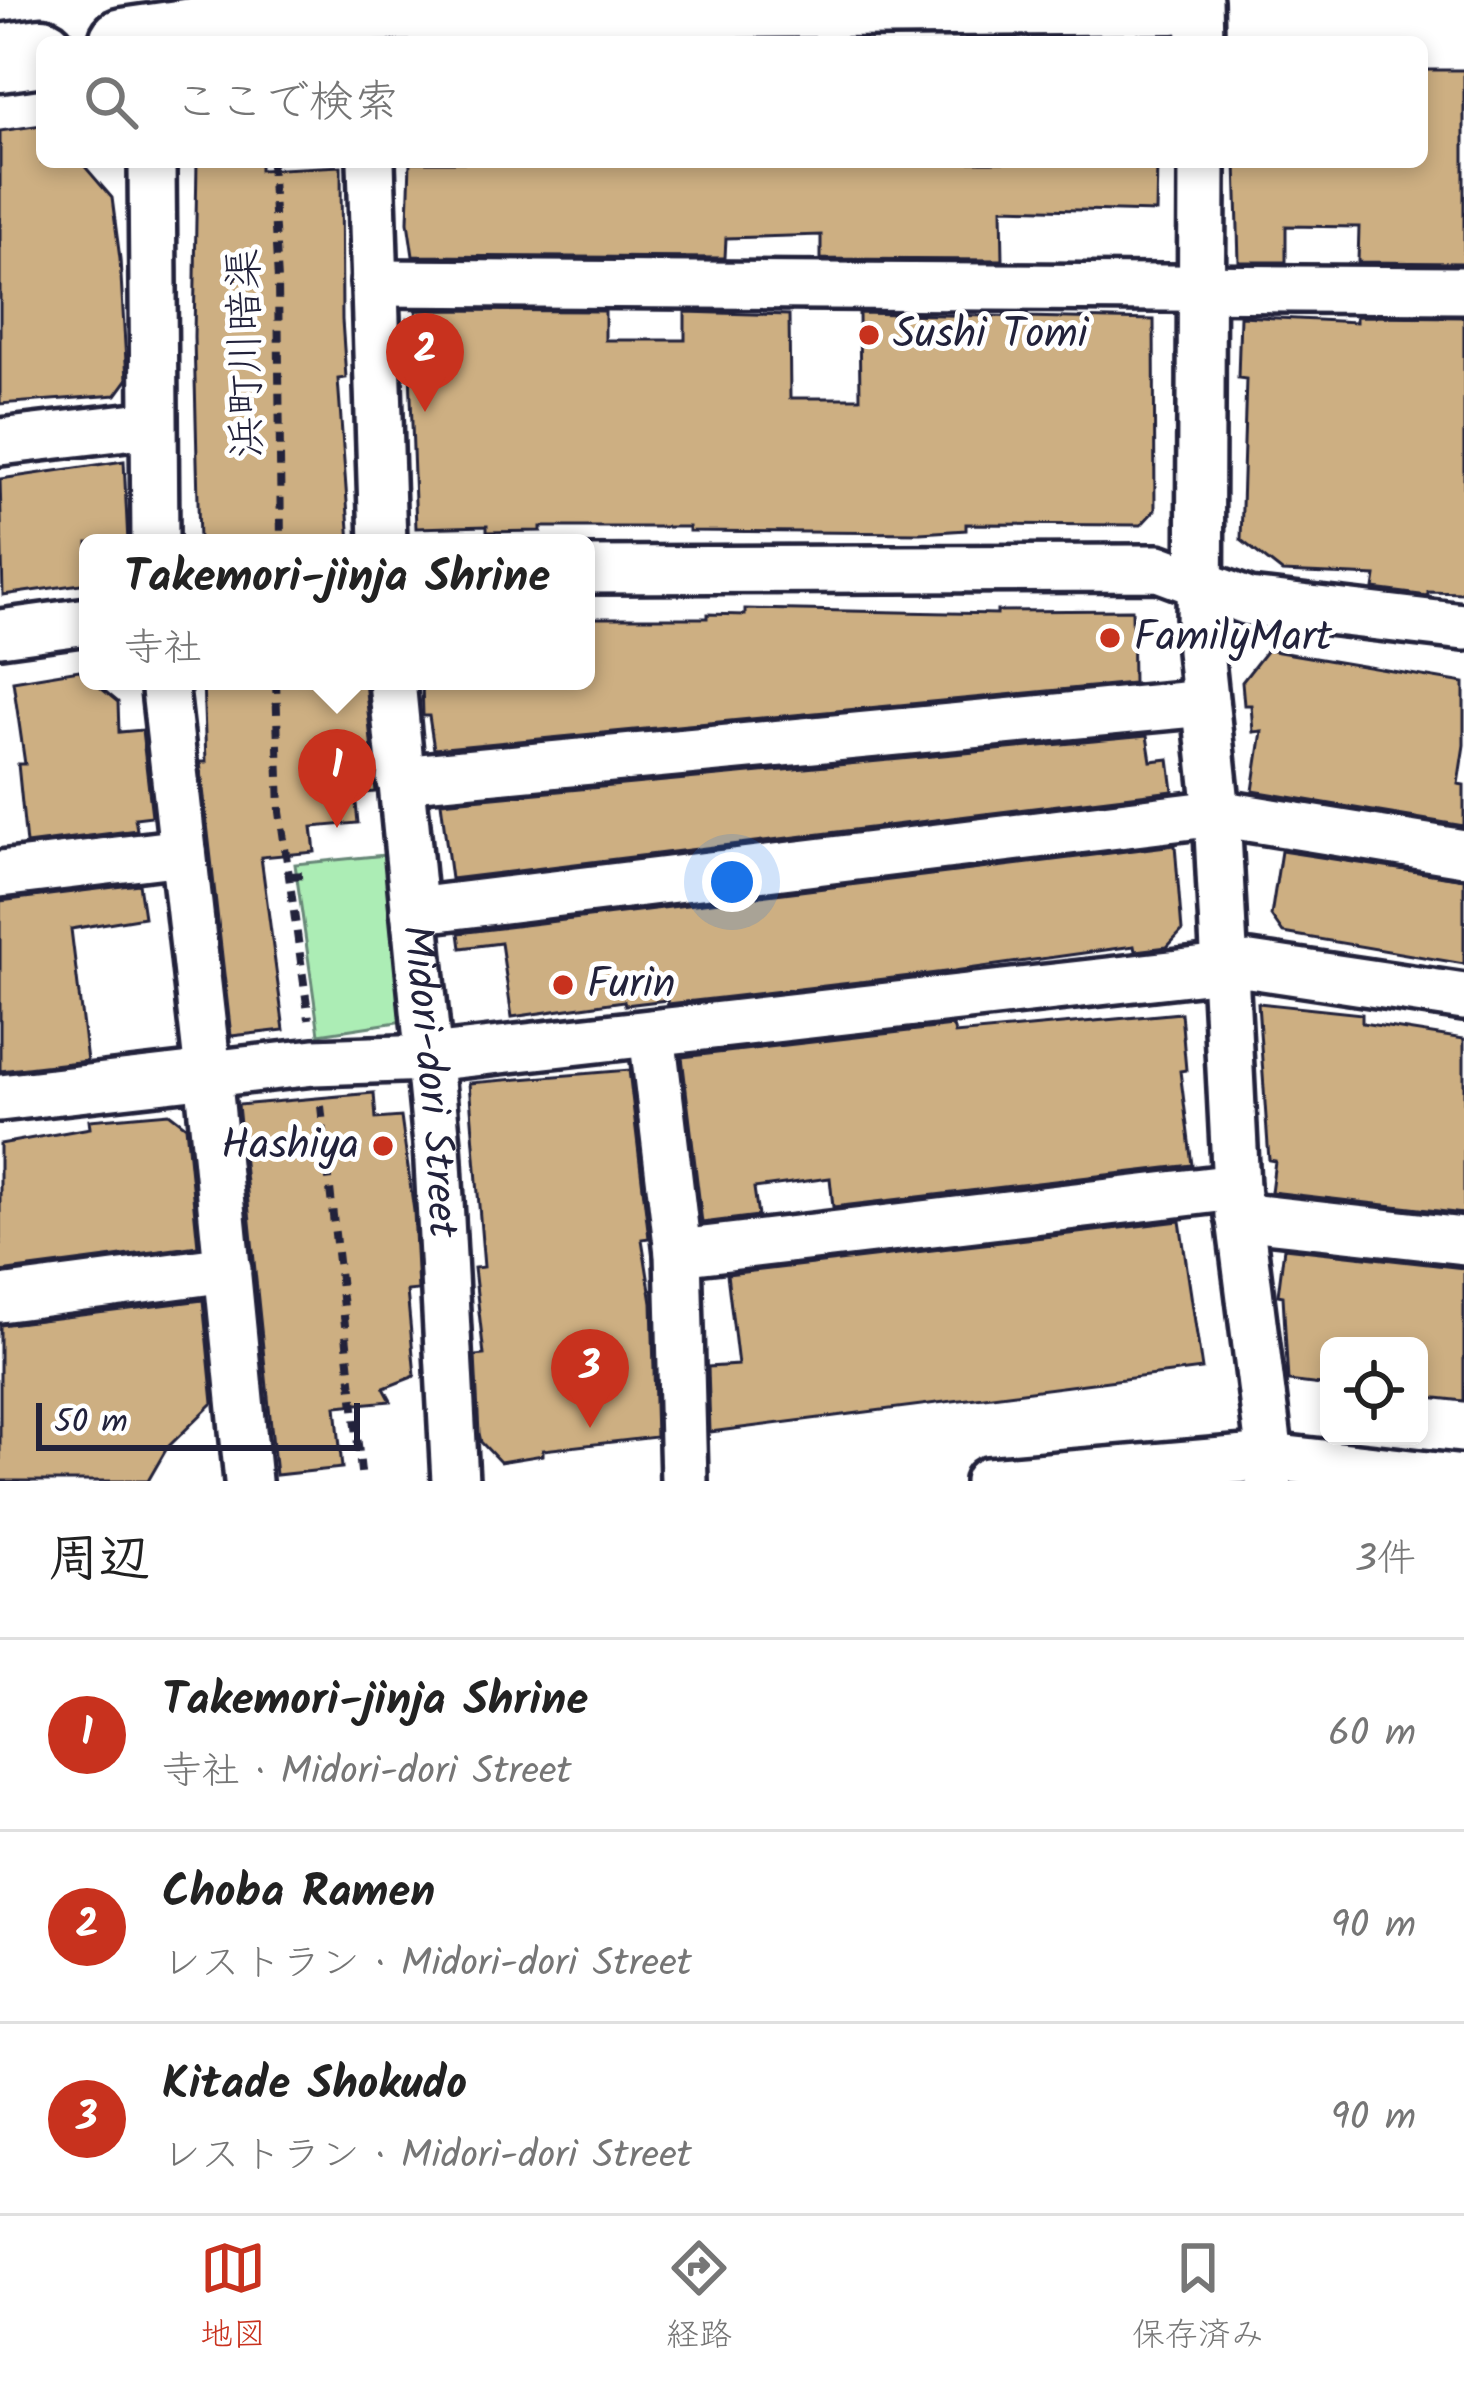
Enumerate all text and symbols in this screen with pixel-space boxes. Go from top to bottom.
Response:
search box [36,36,1428,168]
text: ここで検索 [174,68,399,140]
icon: search [78,69,144,135]
street label: 浜町川暗渠 [212,247,282,459]
place label: Sushi Tomi [893,302,1090,369]
pin: 2 [386,313,464,412]
marker: Sushi Tomi [856,322,882,348]
popup [79,534,595,690]
text: Takemori-jinja Shrine [124,543,550,615]
place label: FamilyMart [1134,605,1333,672]
text: 寺社 [124,619,202,681]
marker: FamilyMart [1097,625,1123,651]
pin: 1 [298,729,376,828]
your location [702,852,762,912]
street label: Midori-dori Street [382,922,475,1240]
place label: Furin [587,952,675,1019]
marker: Furin [550,972,576,998]
place label: Hashiya [221,1113,359,1180]
marker: Hashiya [370,1133,396,1159]
pin: 3 [551,1329,629,1428]
map controls [1320,1337,1428,1445]
button: locate [1320,1337,1428,1445]
scale bar [36,1397,360,1450]
text: 50 m [54,1397,128,1450]
text: 周辺 [48,1521,150,1602]
text: 3件 [1355,1530,1416,1592]
text: Takemori-jinja Shrine [162,1666,588,1738]
text: 1 [81,1704,93,1766]
text: 60 m [1328,1704,1416,1766]
text: 寺社 · Midori-dori Street [162,1742,572,1804]
text: Choba Ramen [162,1858,435,1930]
text: 2 [76,1896,98,1958]
text: 90 m [1331,1896,1416,1958]
text: レストラン · Midori-dori Street [162,1934,692,1996]
text: Kitade Shokudo [162,2050,467,2122]
text: 3 [76,2088,98,2150]
text: 90 m [1331,2088,1416,2150]
text: レストラン · Midori-dori Street [162,2126,692,2188]
tab: 地図 [200,2235,266,2363]
tab: 経路 [666,2235,732,2363]
tab: 保存済み [1132,2235,1264,2363]

